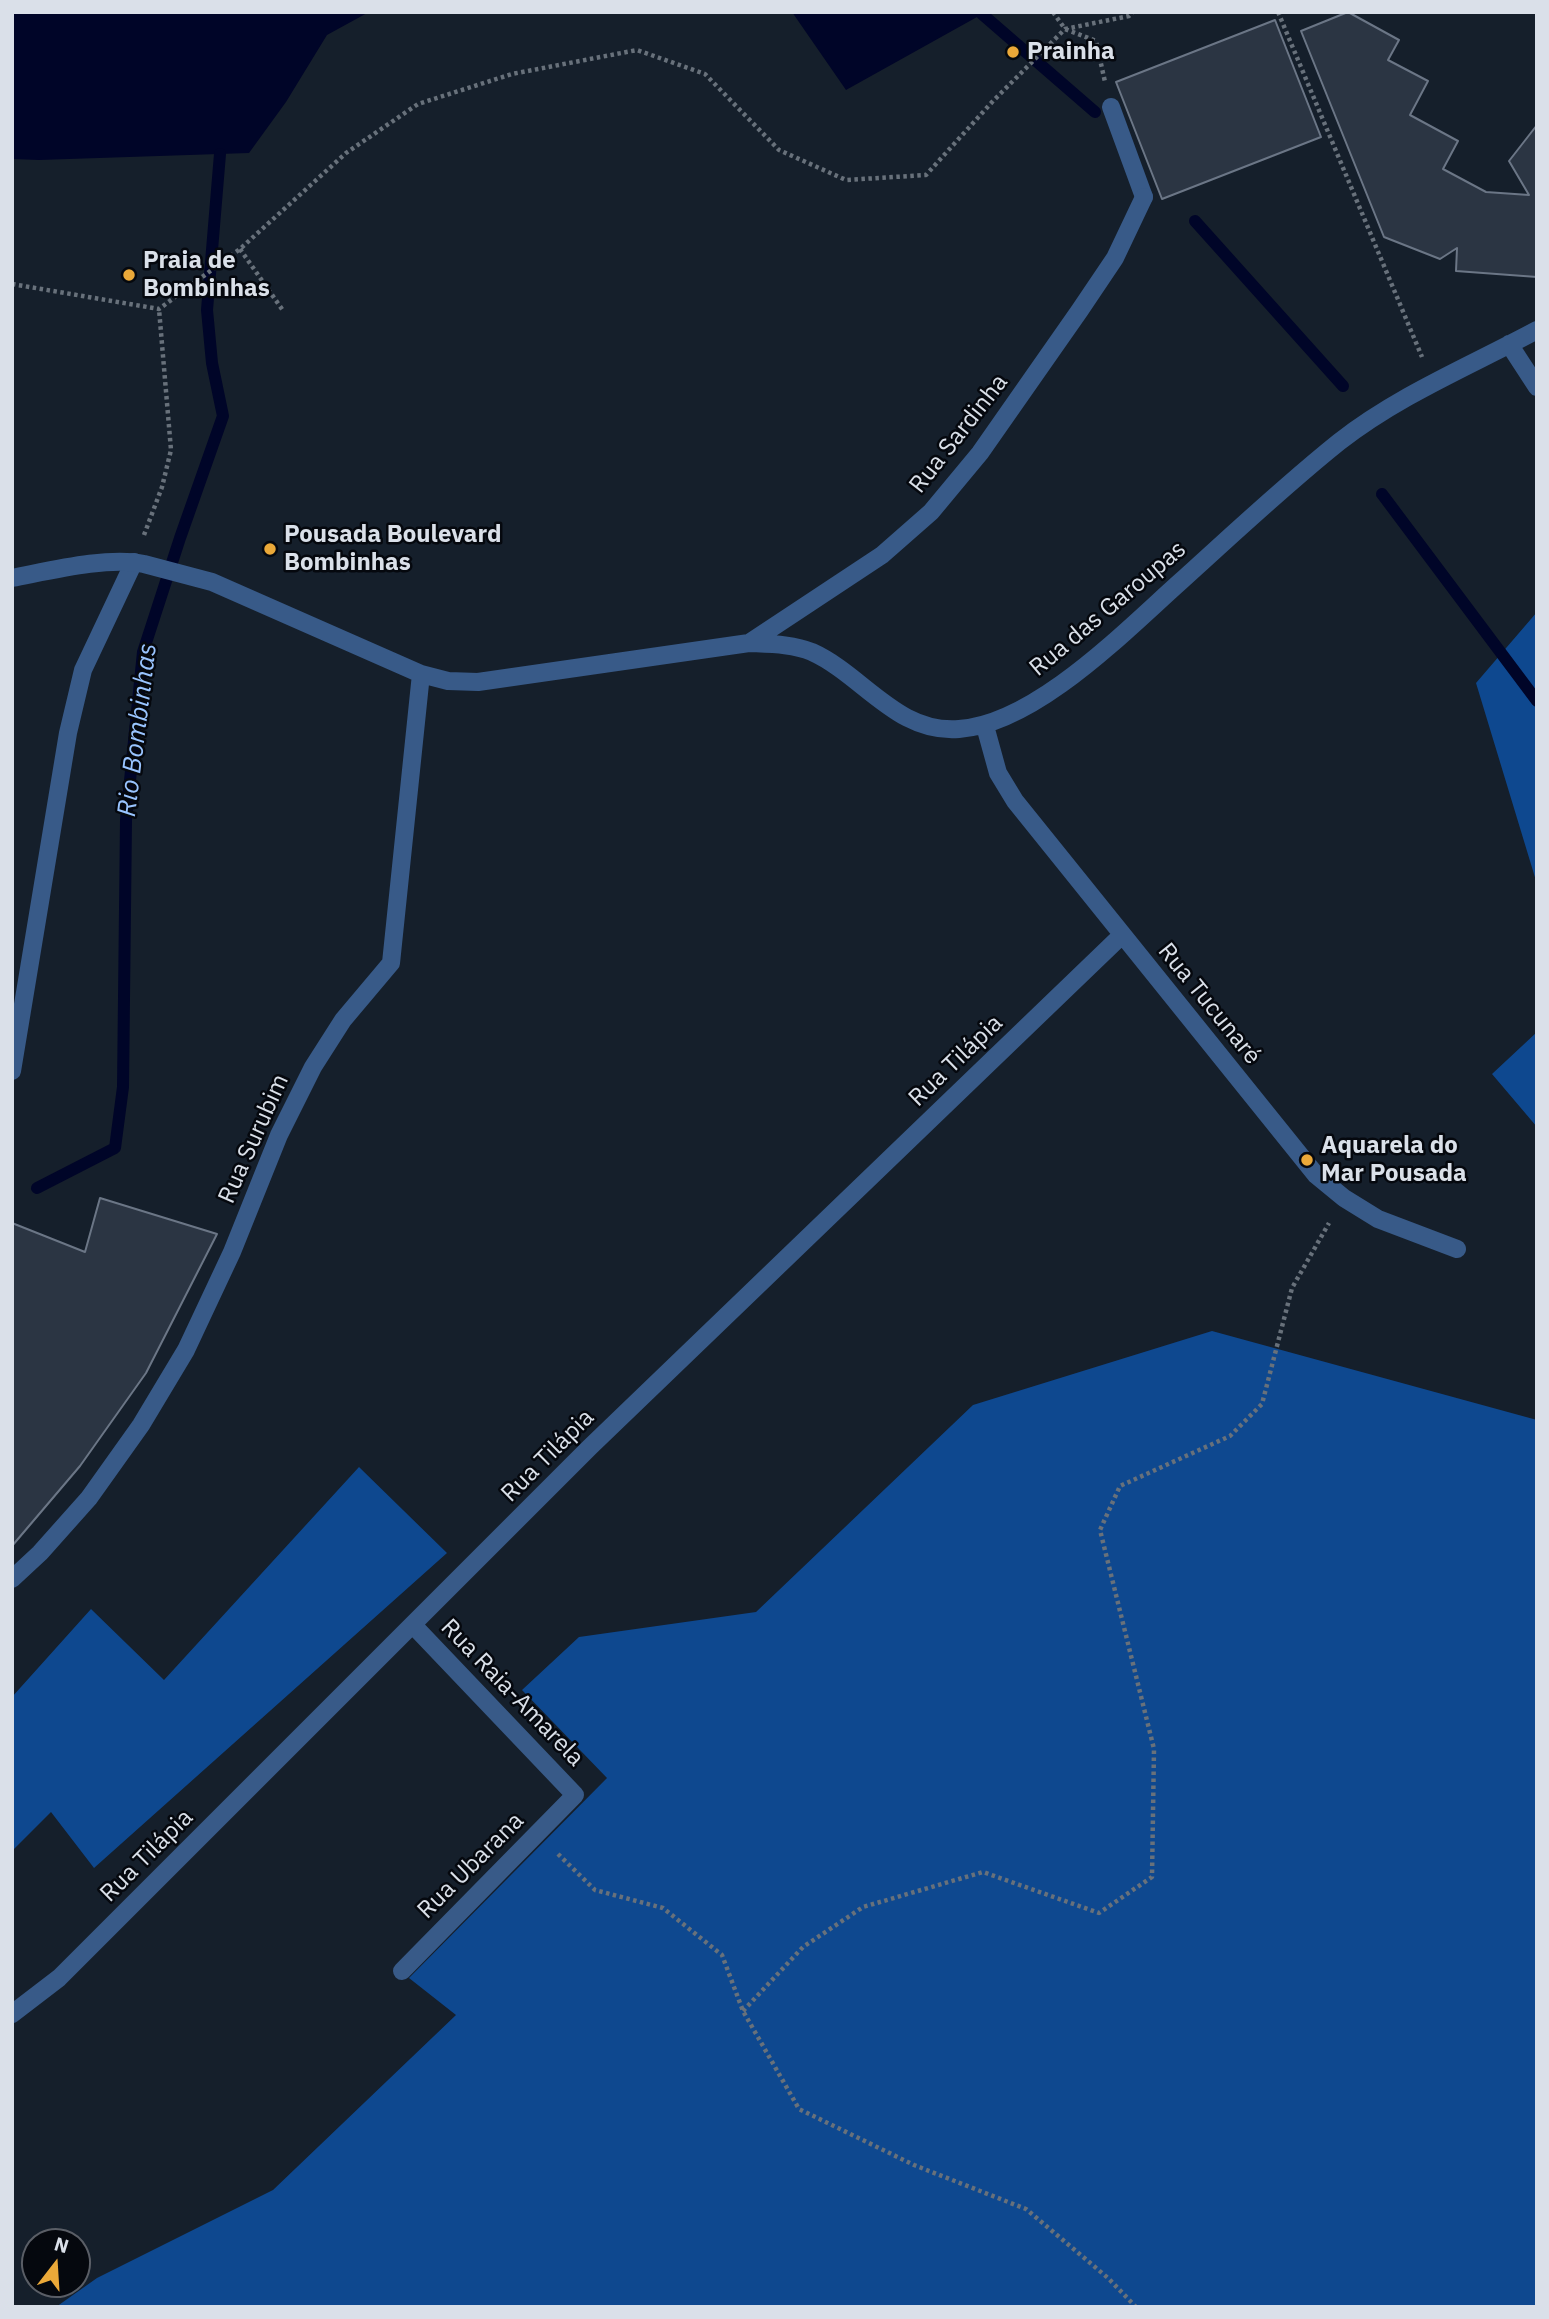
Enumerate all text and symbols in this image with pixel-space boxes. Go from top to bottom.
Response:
place label: Prainha [1027,38,1115,66]
marker: Prainha [1005,44,1021,60]
place label: Praia de Bombinhas [143,247,270,303]
marker: Praia de Bombinhas [121,267,137,283]
street label: Rua Sardinha [904,369,1014,499]
place label: Pousada Boulevard Bombinhas [284,521,502,577]
street label: Rua das Garoupas [1024,535,1192,683]
marker: Pousada Boulevard Bombinhas [262,541,278,557]
water label: Rio Bombinhas [112,641,164,819]
street label: Rua Tucunaré [1151,938,1267,1070]
street label: Rua Tilápia [903,1009,1009,1113]
street label: Rua Surubim [213,1070,295,1208]
place label: Aquarela do Mar Pousada [1321,1132,1467,1188]
marker: Aquarela do Mar Pousada [1299,1152,1315,1168]
street label: Rua Tilápia [496,1404,600,1508]
street label: Rua Raia-Amarela [434,1613,590,1773]
street label: Rua Tilápia [95,1804,199,1908]
street label: Rua Ubarana [412,1807,530,1925]
north arrow [21,2228,91,2298]
text: N [51,2231,72,2258]

